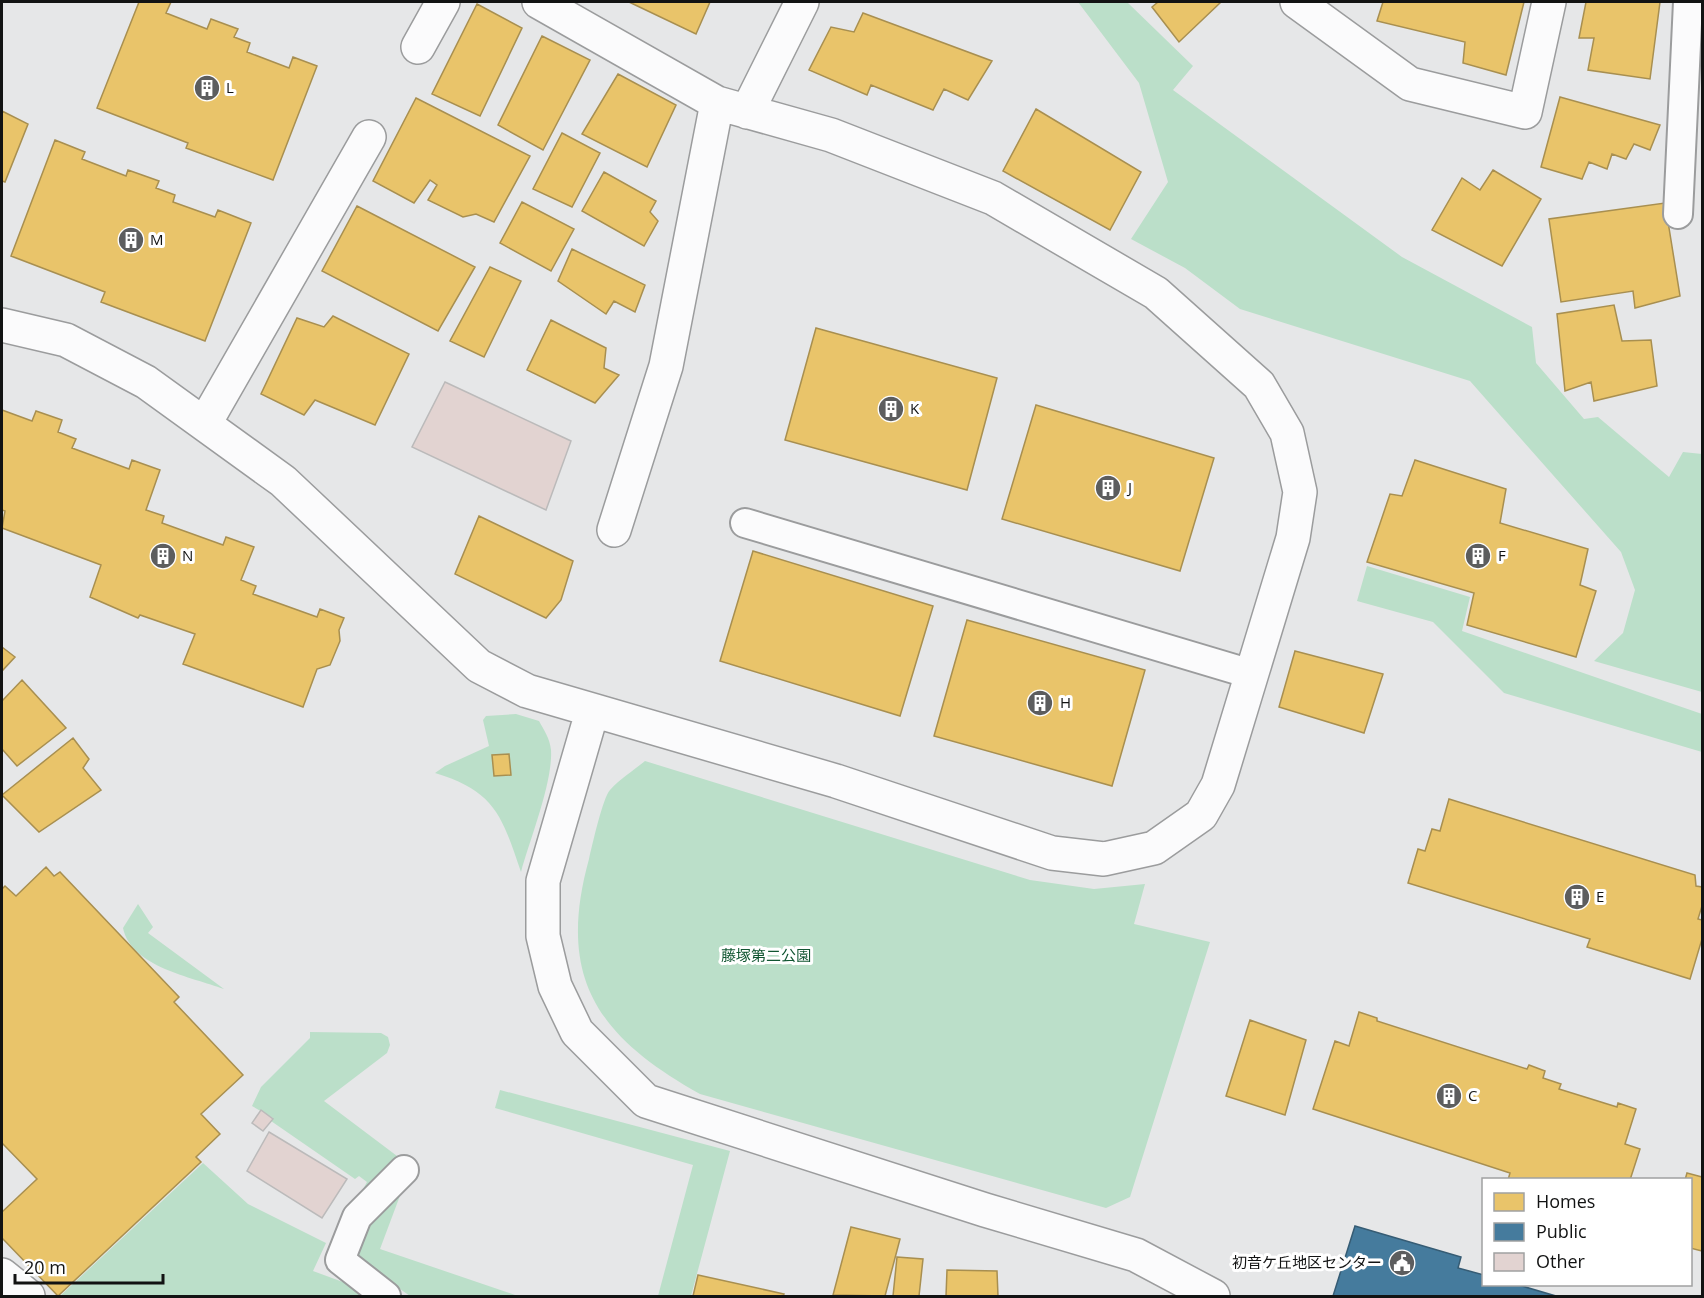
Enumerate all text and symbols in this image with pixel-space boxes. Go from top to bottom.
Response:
building icon: L [192,73,222,103]
place label: L [226,77,234,97]
building icon: M [116,225,146,255]
place label: M [150,229,164,249]
building icon: K [876,394,906,424]
place label: K [910,398,920,418]
building icon: J [1093,473,1123,503]
place label: J [1126,477,1132,497]
building icon: N [148,541,178,571]
building icon: F [1463,541,1493,571]
place label: N [182,545,193,565]
place label: F [1498,545,1506,565]
building icon: H [1025,688,1055,718]
place label: H [1060,692,1071,712]
building icon: E [1562,882,1592,912]
place label: E [1596,886,1604,906]
park label: 藤塚第二公園 [721,945,811,965]
building icon: C [1434,1081,1464,1111]
place label: C [1468,1085,1477,1105]
legend [1482,1178,1692,1286]
text: Homes [1536,1189,1595,1213]
text: Public [1536,1219,1587,1243]
scale bar [15,1247,164,1285]
public building icon: 初音ケ丘地区センター [1387,1248,1417,1278]
text: Other [1536,1249,1586,1273]
place label: 初音ケ丘地区センター [1232,1252,1382,1272]
text: 20 m [24,1255,66,1279]

